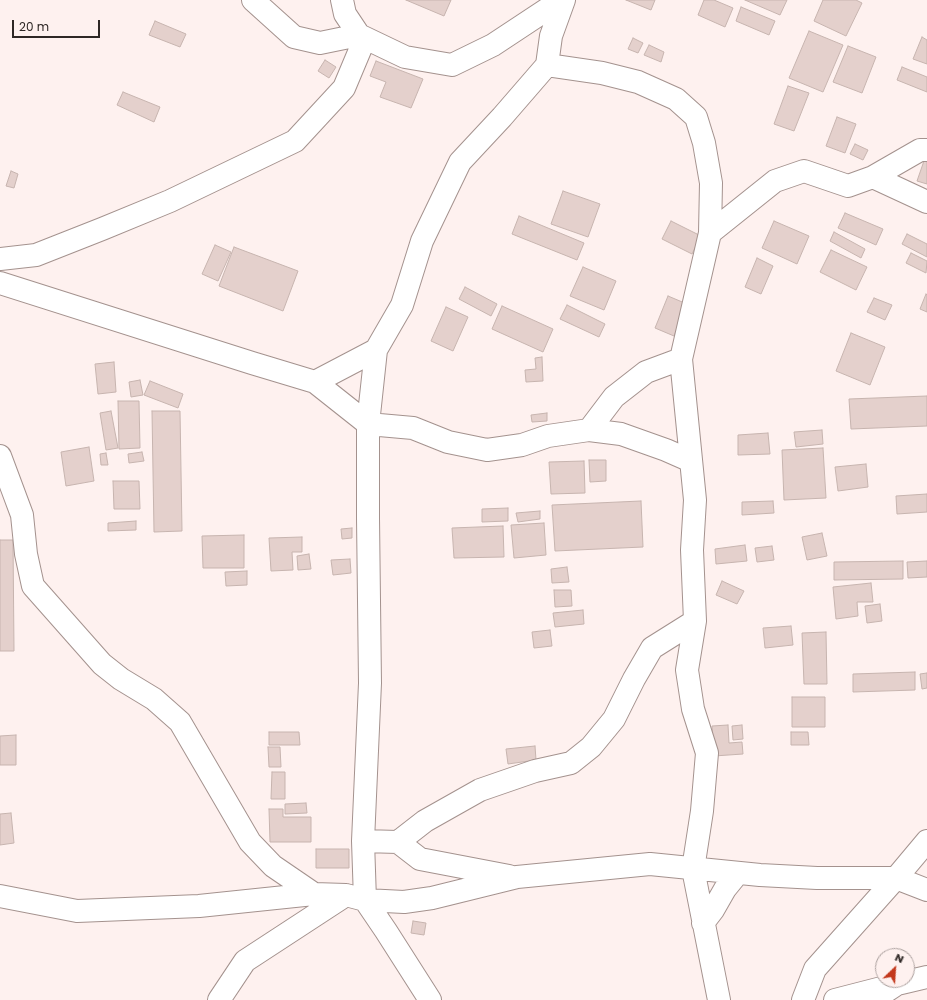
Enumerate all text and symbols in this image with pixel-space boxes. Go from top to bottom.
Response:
scale bar [14,12,102,38]
text: 20 m [19,18,49,35]
north arrow [875,948,915,988]
text: N [893,949,907,967]

